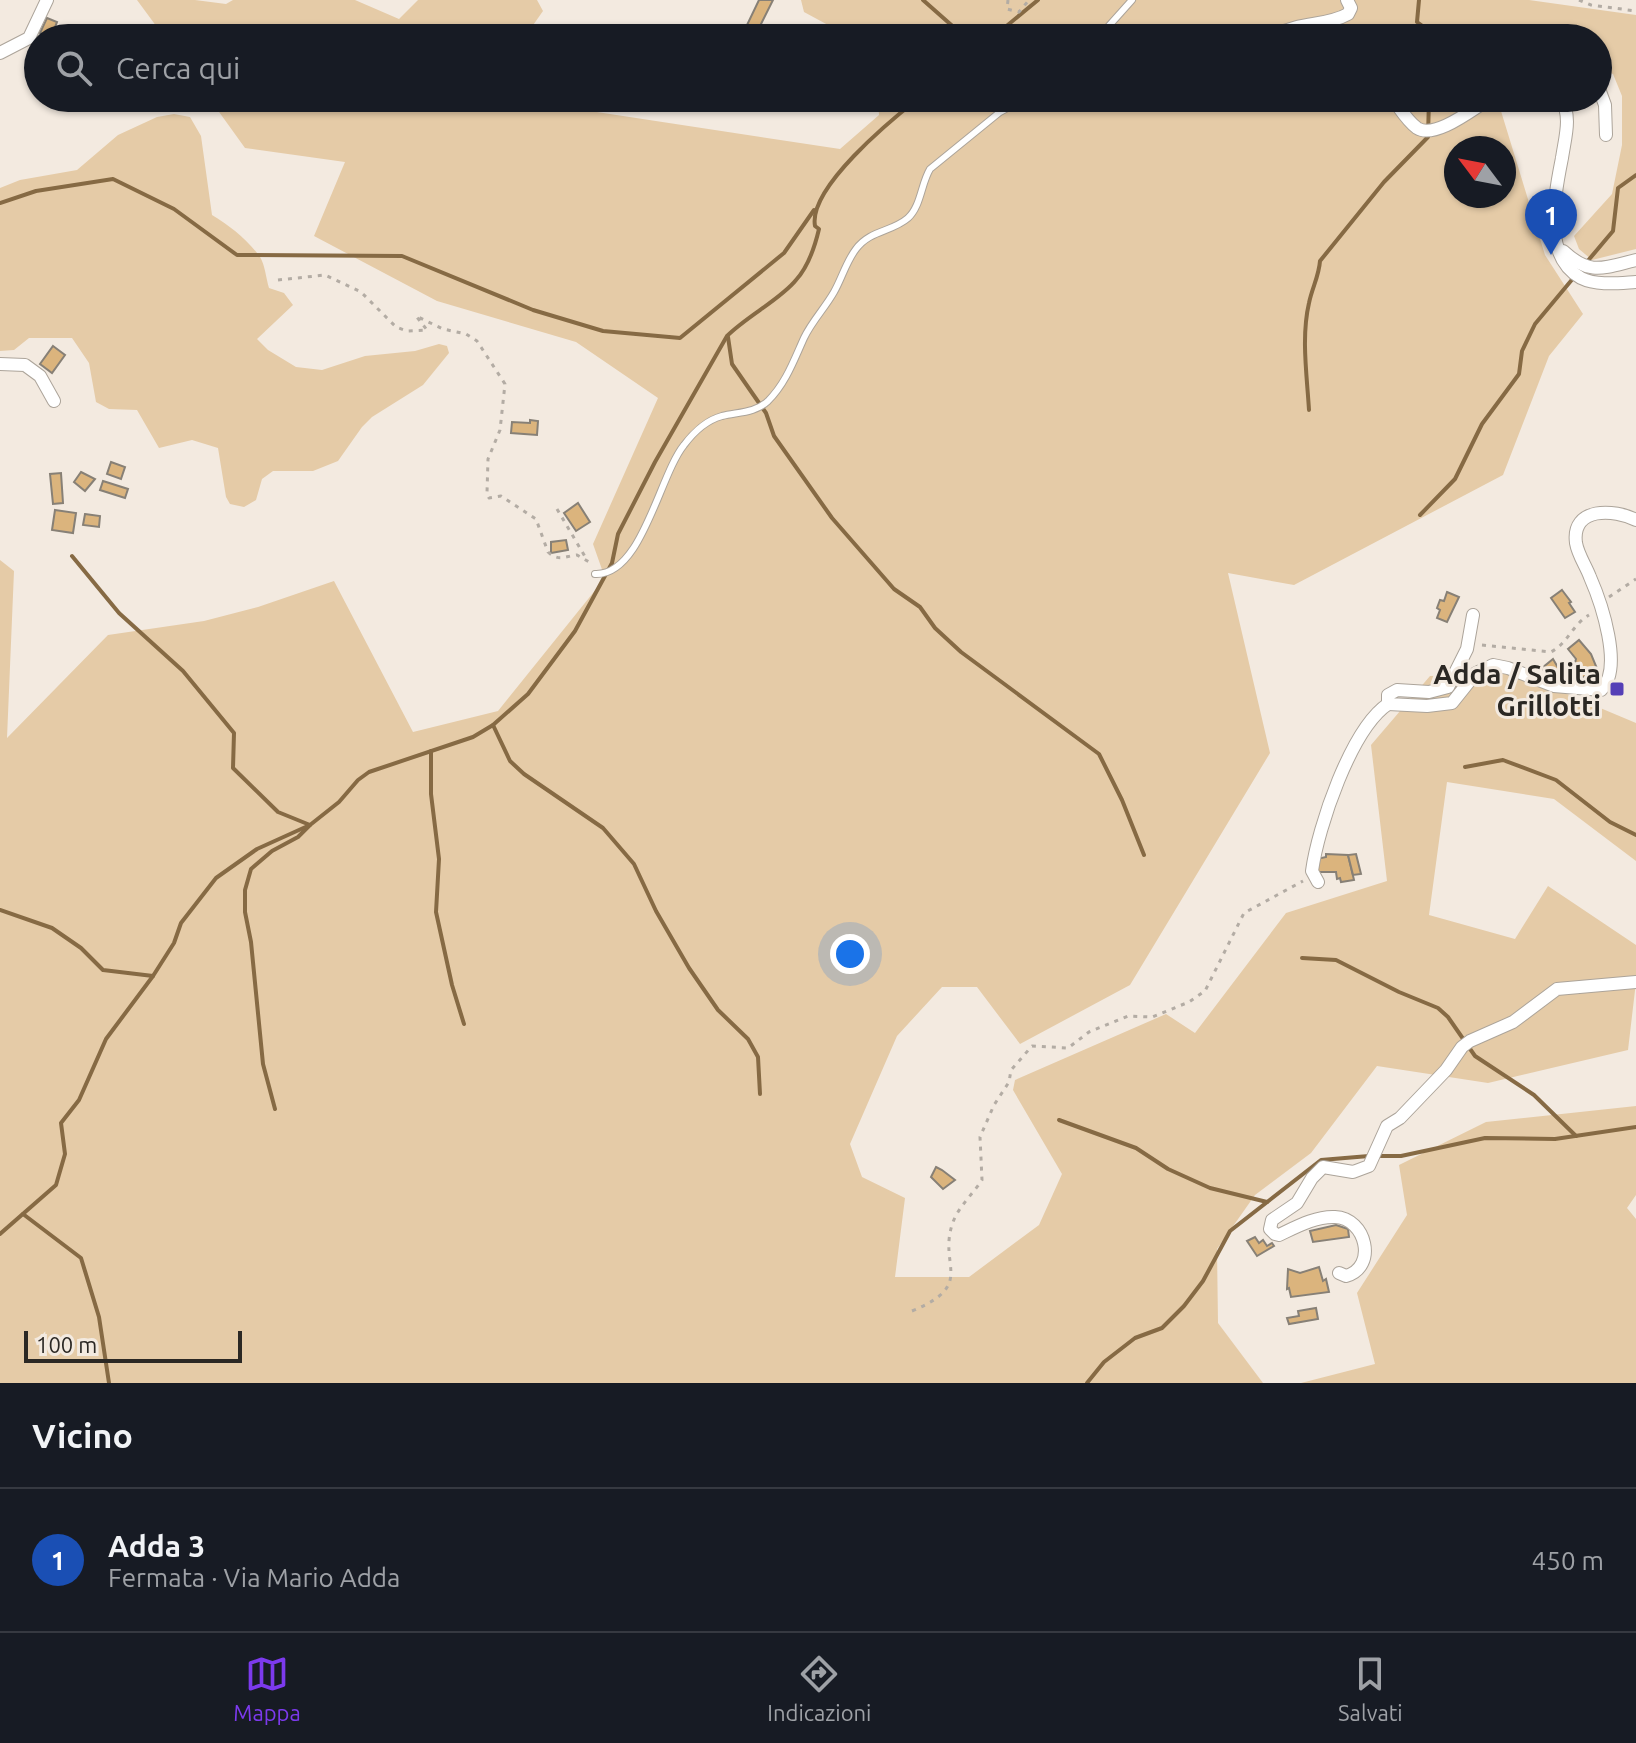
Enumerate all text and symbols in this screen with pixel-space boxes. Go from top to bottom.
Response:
search box [24,24,1612,112]
icon: search [52,46,96,90]
text: Cerca qui [116,51,240,85]
north arrow [1444,136,1516,208]
pin: 1 [1525,189,1577,255]
place label: Adda / Salita Grillotti [1433,658,1601,721]
marker: Adda / Salita Grillotti [1608,680,1626,698]
your location [830,934,870,974]
scale bar [24,1327,242,1363]
text: 100 m [36,1332,97,1357]
text: Vicino [32,1416,133,1454]
text: Adda 3 [108,1529,205,1563]
text: 1 [51,1546,65,1575]
text: 450 m [1532,1546,1604,1575]
text: Fermata · Via Mario Adda [108,1563,400,1592]
tab: Mappa [233,1652,301,1725]
tab: Indicazioni [767,1652,871,1725]
tab: Salvati [1338,1652,1403,1725]

